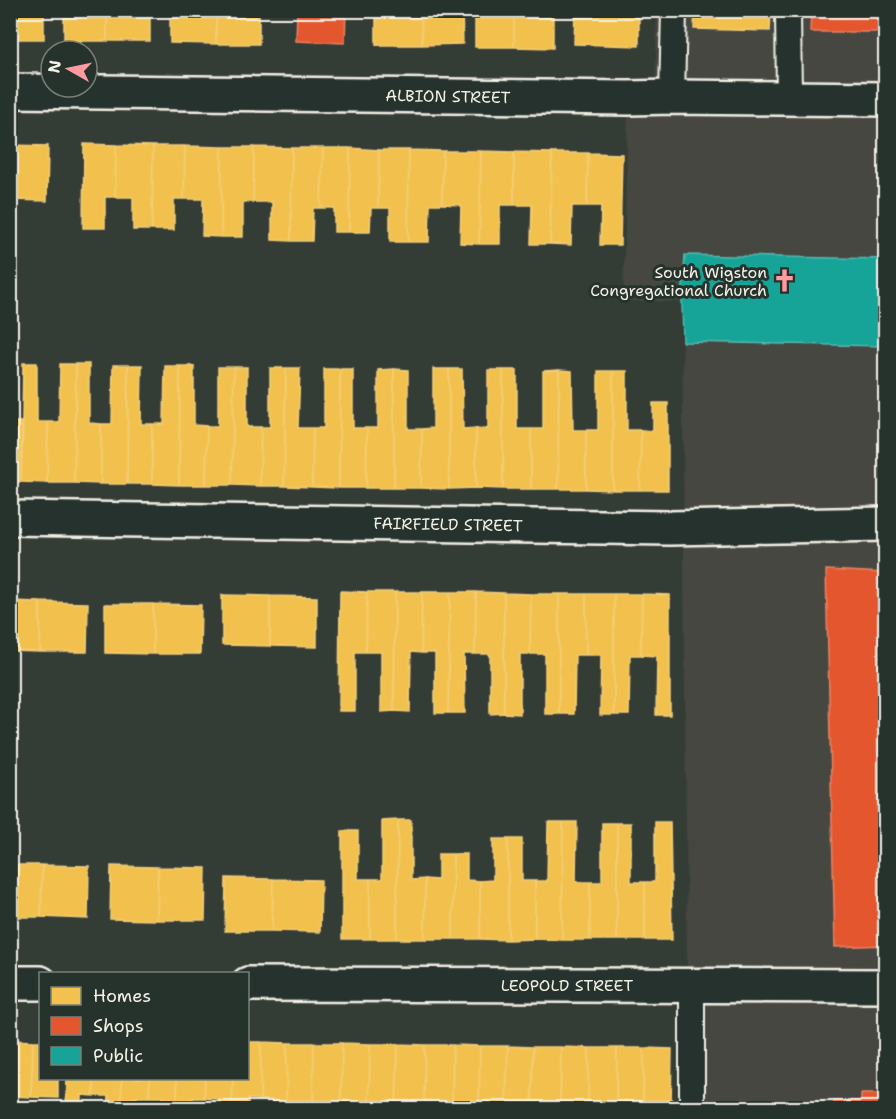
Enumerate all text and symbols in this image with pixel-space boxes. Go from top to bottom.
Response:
north arrow [39,39,99,99]
text: N [43,59,66,75]
street label: ALBION STREET [385,85,511,108]
place label: South Wigston Congregational Church [590,262,767,301]
church icon: South Wigston Congregational Church [772,268,798,294]
street label: FAIRFIELD STREET [373,513,523,536]
legend [39,972,249,1080]
street label: LEOPOLD STREET [501,975,633,996]
text: Homes [93,984,151,1008]
text: Shops [93,1014,144,1038]
text: Public [93,1044,143,1068]

